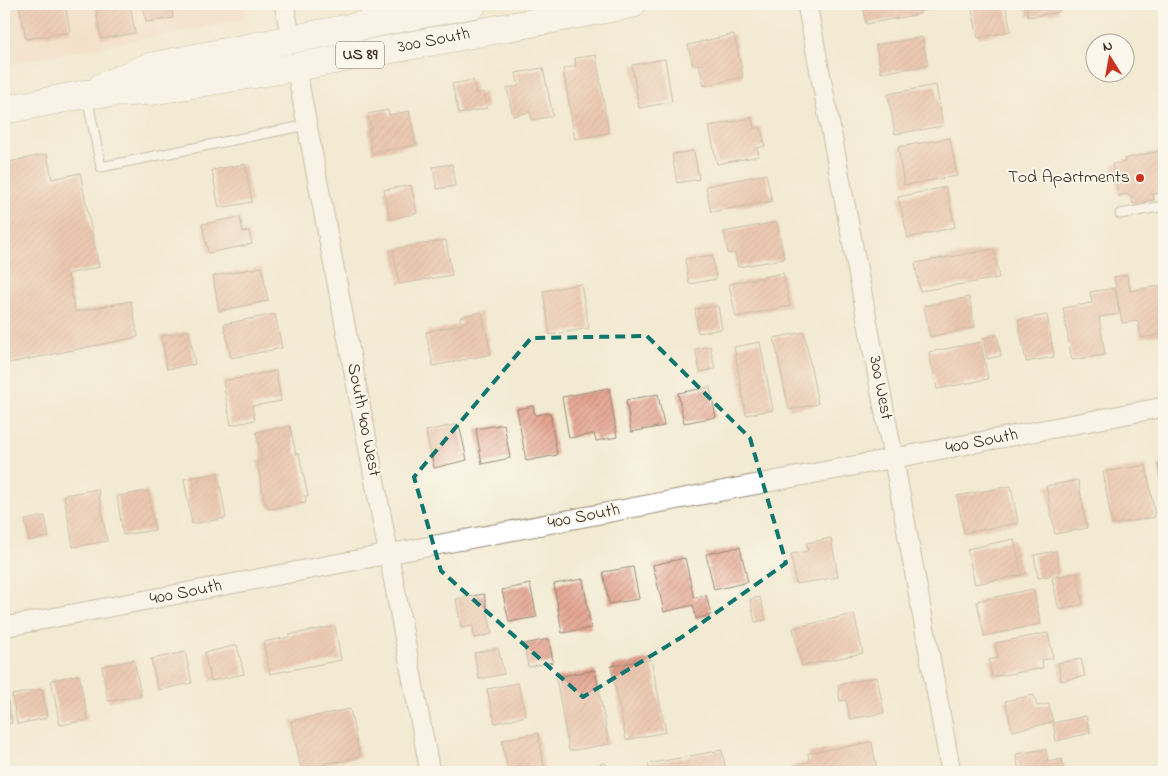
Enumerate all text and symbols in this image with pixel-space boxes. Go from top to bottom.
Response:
street label: 300 South [396,21,472,61]
north arrow [1086,32,1136,82]
text: N [1101,36,1114,58]
road number: US 89 [336,42,384,68]
place label: Tod Apartments [1008,165,1130,191]
marker: Tod Apartments [1134,172,1146,184]
street label: 300 West [861,354,899,422]
street label: South 400 West [339,361,387,479]
street label: 400 South [944,422,1020,462]
street label: 400 South [546,497,622,537]
street label: 400 South [148,573,224,613]

